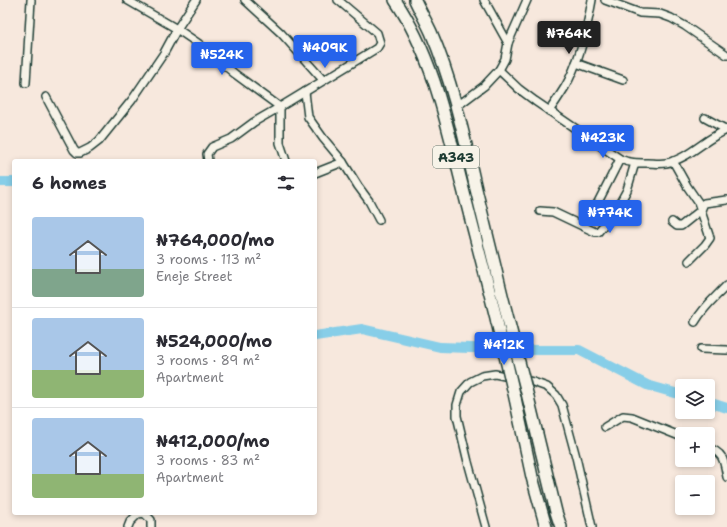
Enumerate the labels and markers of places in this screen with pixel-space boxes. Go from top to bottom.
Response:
pin: ₦764K [541,21,597,55]
pin: ₦409K [297,35,353,69]
pin: ₦524K [194,42,250,76]
pin: ₦423K [575,125,631,159]
pin: ₦774K [582,200,638,234]
pin: ₦412K [476,332,532,366]

